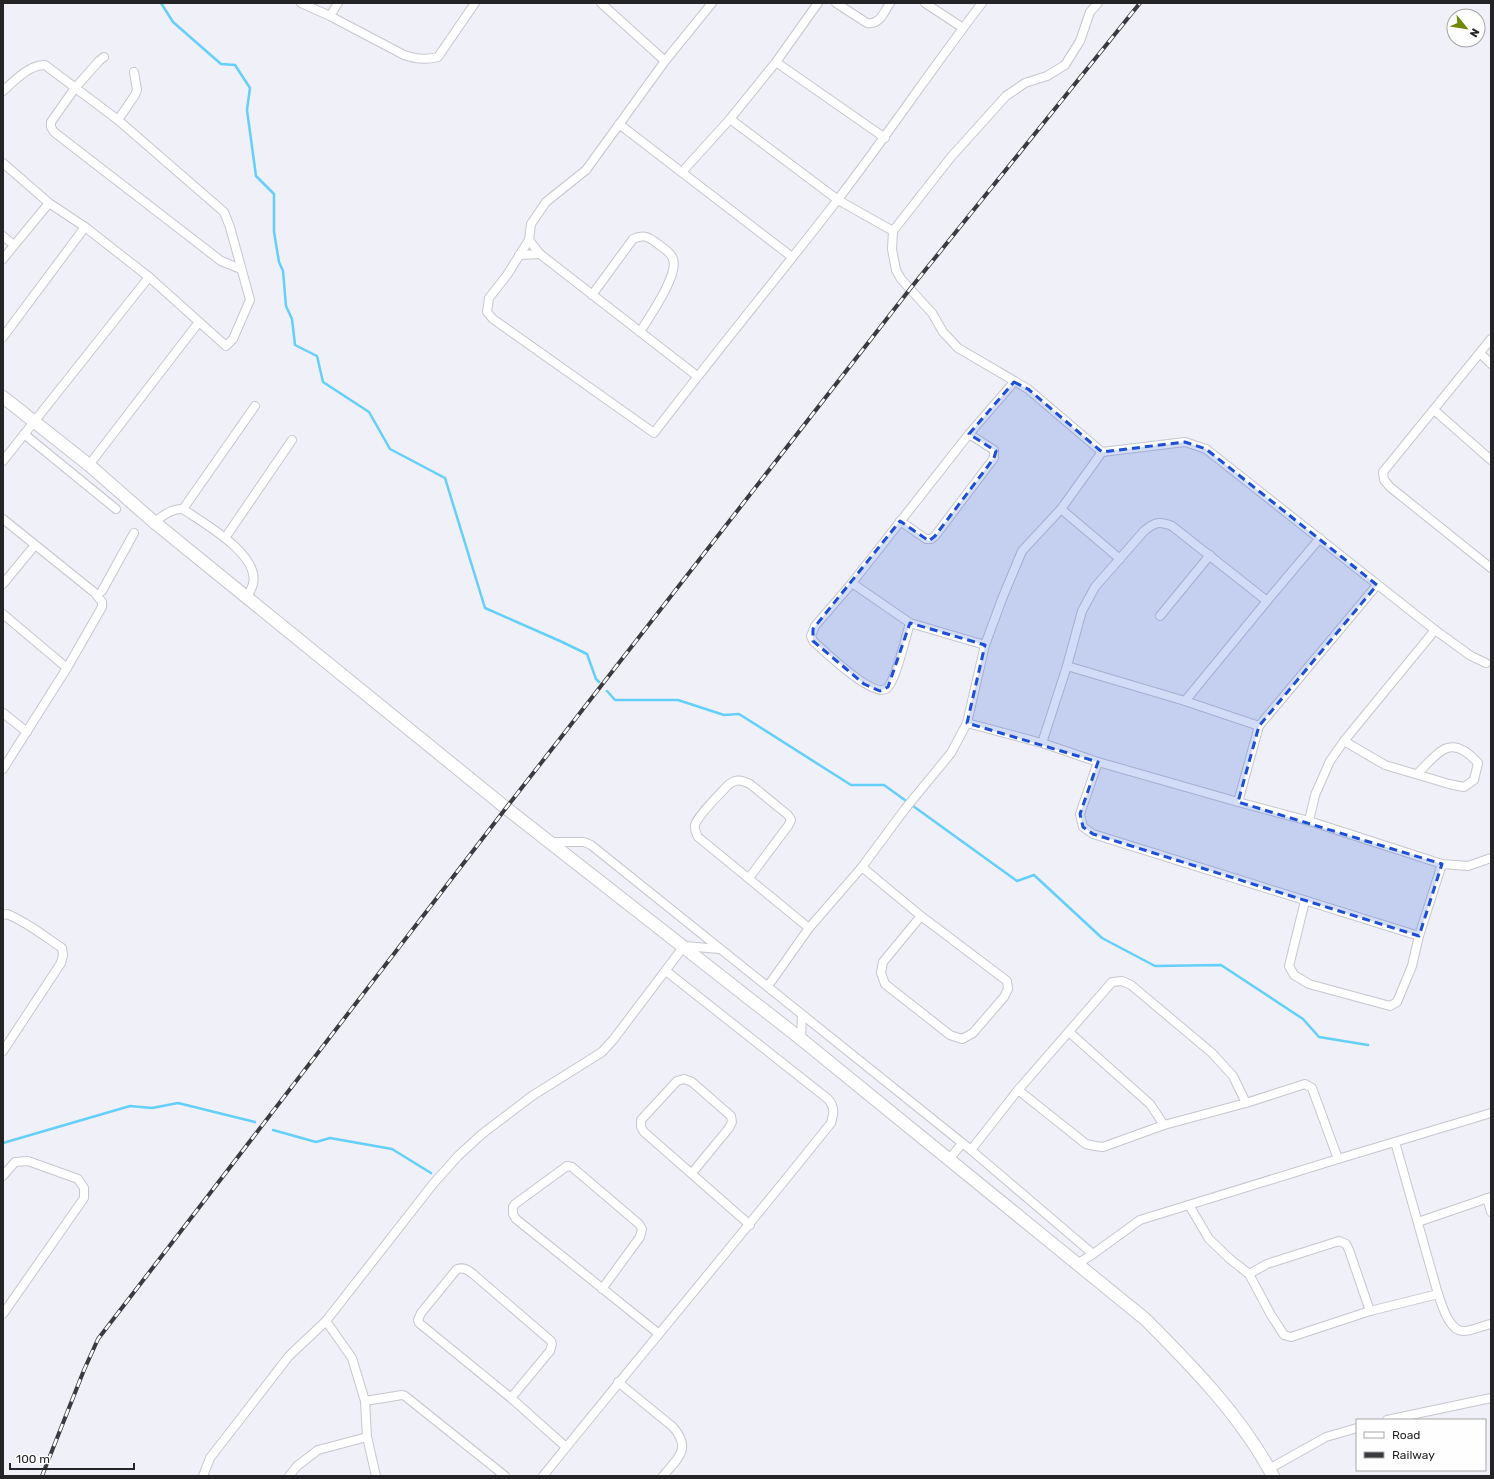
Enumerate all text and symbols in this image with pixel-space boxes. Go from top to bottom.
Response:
north arrow [1446,8,1486,48]
text: N [1467,26,1482,39]
legend [1356,1419,1486,1471]
text: Road [1392,1428,1420,1442]
scale bar [10,1445,134,1471]
text: Railway [1392,1448,1435,1462]
text: 100 m [16,1452,50,1466]

